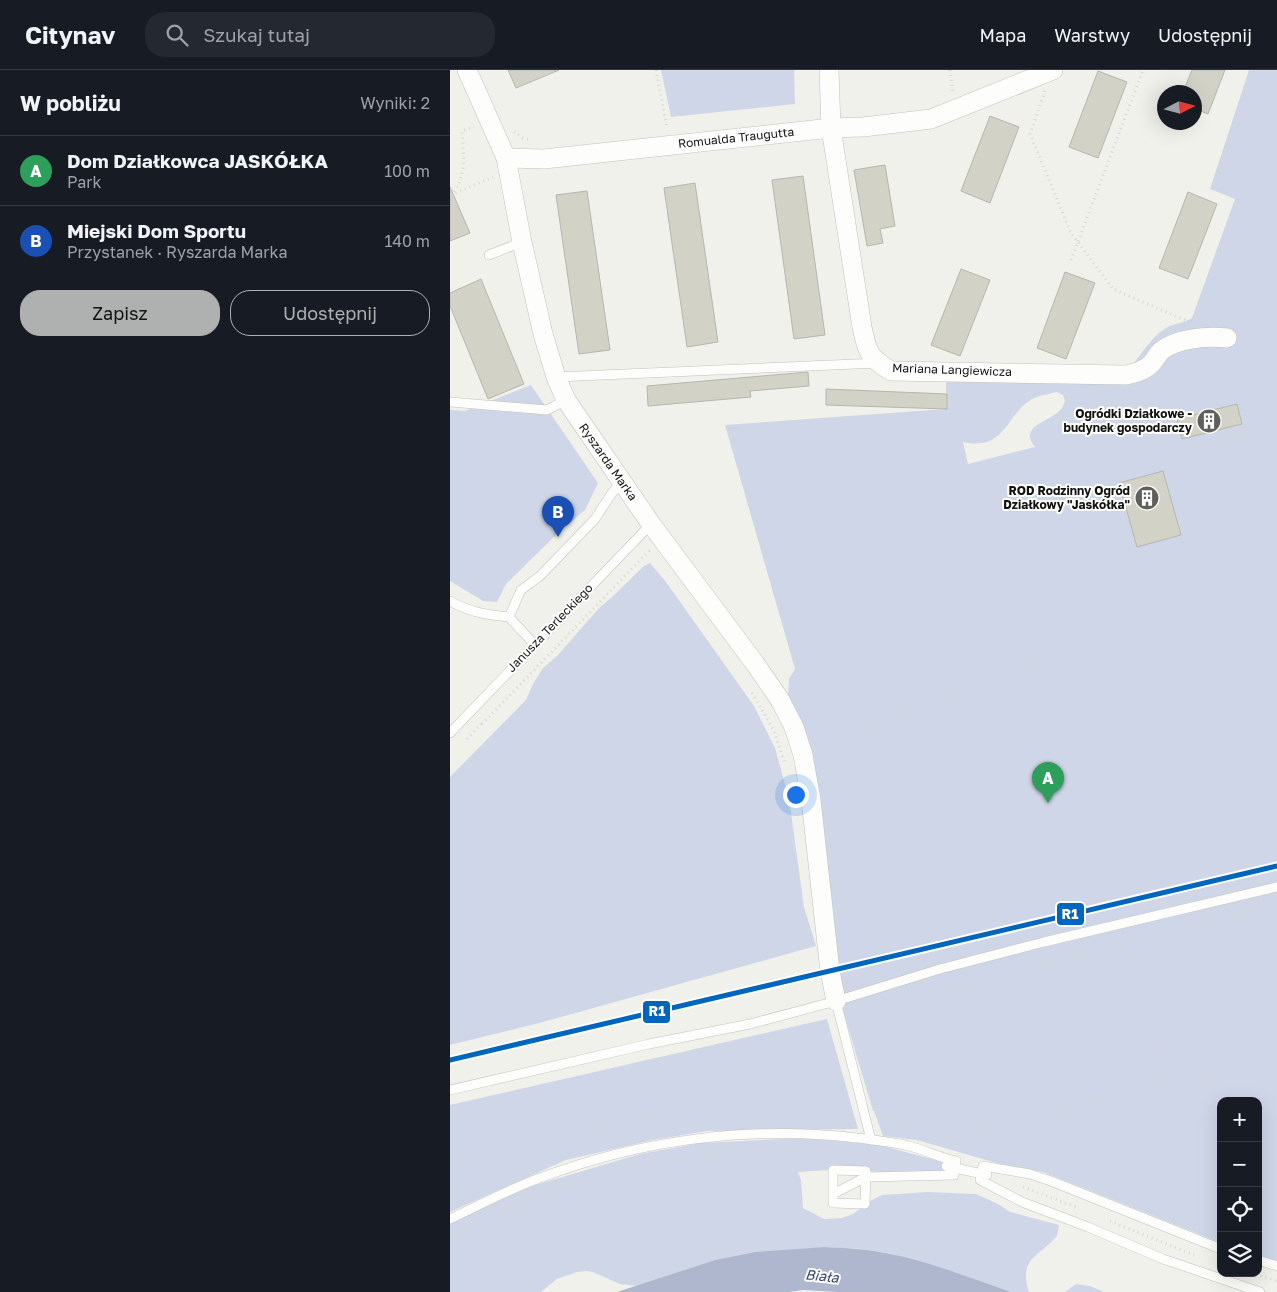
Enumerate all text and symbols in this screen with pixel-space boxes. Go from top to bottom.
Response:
search box [145,12,495,57]
text: Citynav [25,20,115,49]
icon: search [163,21,191,49]
text: Szukaj tutaj [203,23,310,46]
text: Mapa [979,24,1026,46]
text: Warstwy [1054,24,1130,46]
text: Udostępnij [1158,24,1252,46]
north arrow [1157,85,1202,130]
text: W pobliżu [20,90,121,116]
text: Wyniki: 2 [360,93,430,113]
street label: Romualda Traugutta [677,124,795,151]
text: Dom Działkowca JASKÓŁKA [67,149,328,172]
text: A [30,161,42,181]
text: 100 m [384,161,430,181]
text: Park [67,172,102,192]
text: Miejski Dom Sportu [67,219,246,242]
text: B [30,231,42,251]
text: 140 m [384,231,430,251]
text: Przystanek · Ryszarda Marka [67,242,287,262]
button: Zapisz [20,290,220,336]
button: Udostępnij [230,290,430,336]
street label: Mariana Langiewicza [892,360,1012,379]
place label: Ogródki Działkowe - budynek gospodarczy [1064,406,1193,435]
building icon: Ogródki Działkowe - budynek gospodarczy [1196,408,1222,434]
street label: Ryszarda Marka [576,420,641,503]
place label: ROD Rodzinny Ogród Działkowy "Jaskółka" [1003,483,1130,512]
building icon: ROD Rodzinny Ogród Działkowy "Jaskółka" [1134,485,1160,511]
pin: B [542,496,574,537]
street label: Janusza Terleckiego [504,580,596,675]
pin: A [1032,762,1064,803]
your location [783,782,809,808]
line badge: R1 [1056,902,1085,926]
text: R1 [1062,905,1078,922]
line badge: R1 [642,1000,671,1024]
text: R1 [649,1002,665,1019]
map controls [1217,1097,1262,1277]
button: + [1217,1097,1262,1142]
button: − [1217,1142,1262,1187]
button: locate [1217,1187,1262,1232]
button: layers [1217,1232,1262,1277]
water label: Biała [804,1265,841,1286]

